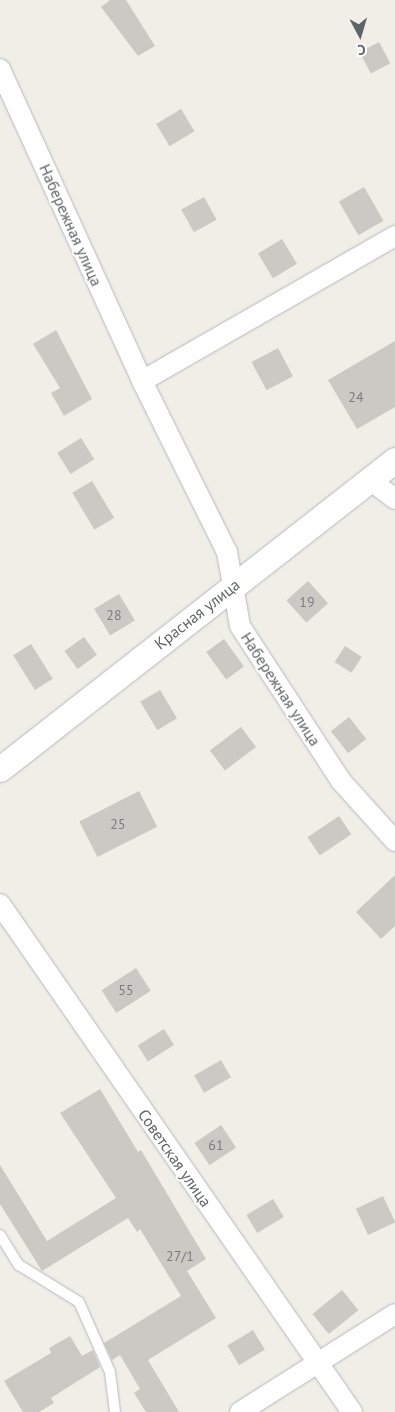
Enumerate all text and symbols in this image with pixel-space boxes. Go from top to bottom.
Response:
north arrow [335,10,385,60]
text: С [357,41,366,59]
street label: Набережная улица [35,161,107,289]
house number: 24 [348,389,364,405]
street label: Красная улица [151,575,243,653]
house number: 19 [299,594,315,610]
house number: 28 [106,607,122,623]
street label: Набережная улица [237,629,325,749]
house number: 25 [110,816,126,832]
house number: 55 [118,982,134,998]
street label: Советская улица [134,1105,216,1211]
house number: 61 [208,1137,224,1153]
house number: 27/1 [166,1248,194,1264]

